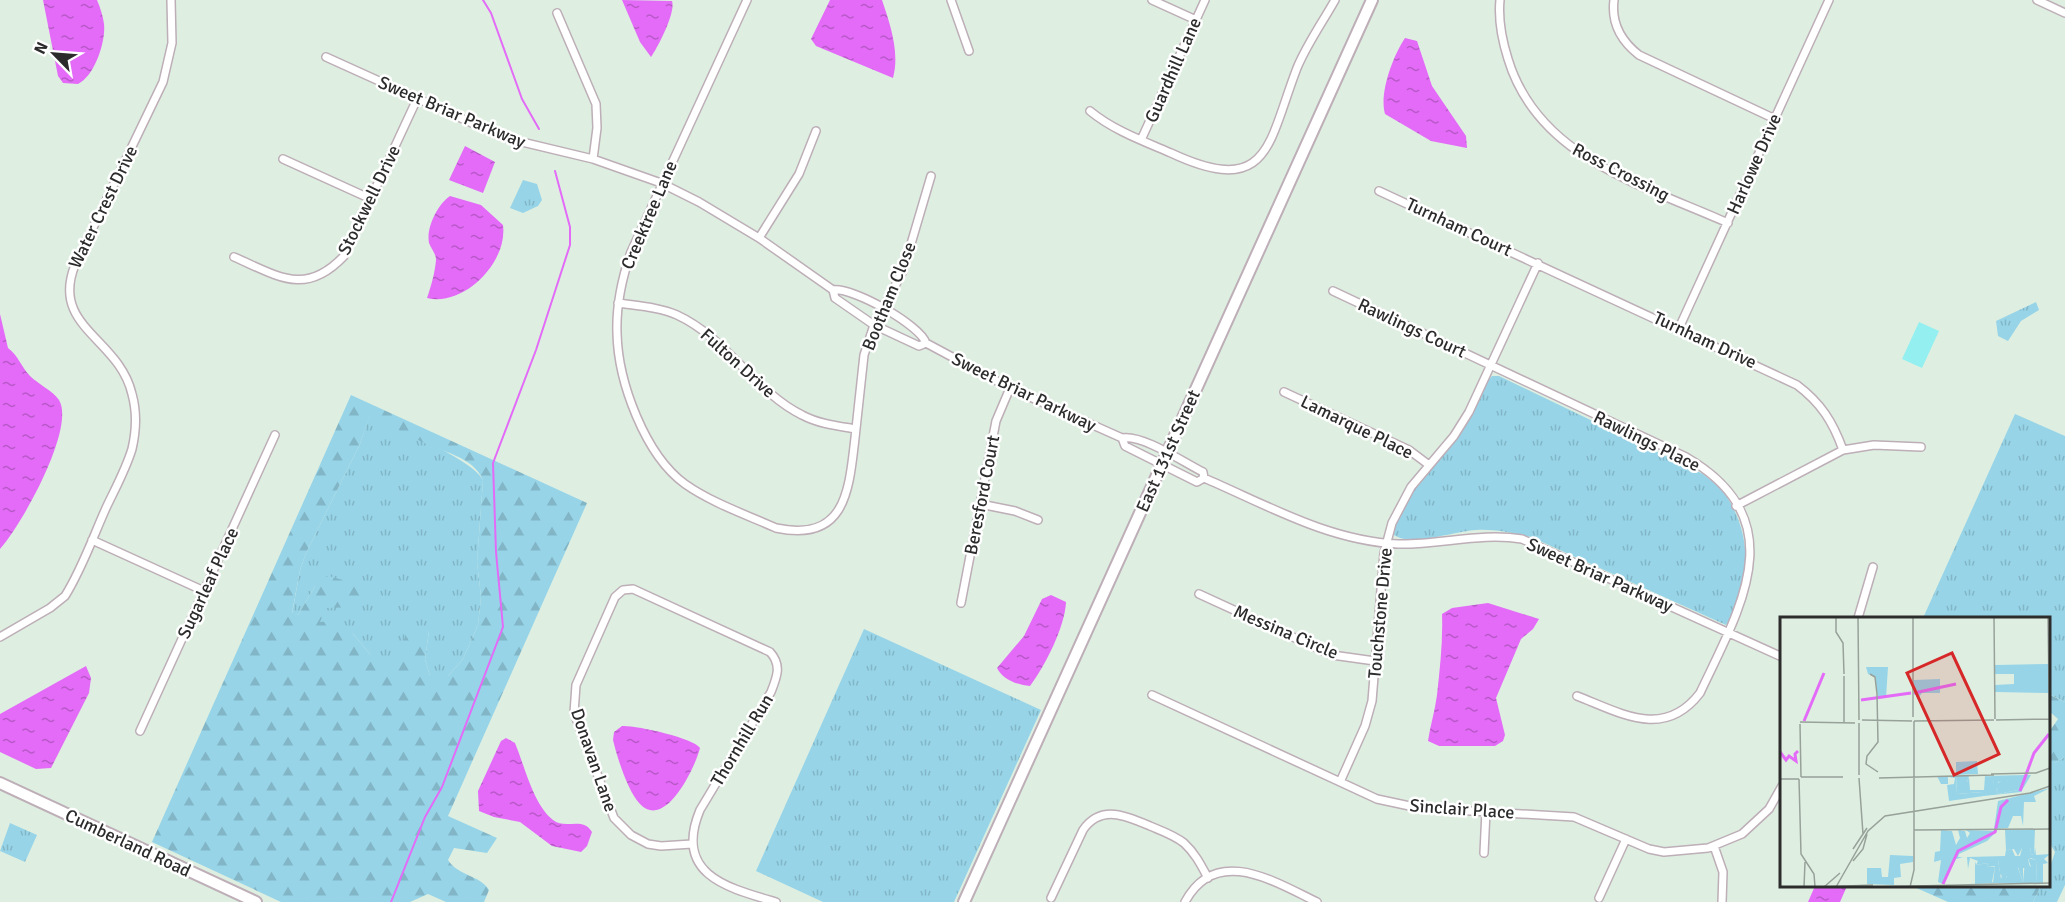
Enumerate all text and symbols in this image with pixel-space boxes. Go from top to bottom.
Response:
street label: Guardhill Lane [1140,14,1206,126]
north arrow [24,24,84,84]
text: N [30,39,53,57]
street label: Sweet Briar Parkway [375,71,529,153]
street label: Harlowe Drive [1722,110,1786,218]
street label: Ross Crossing [1569,138,1673,206]
street label: Water Crest Drive [64,142,142,272]
street label: Stockwell Drive [333,142,405,258]
street label: Creektree Lane [616,157,682,273]
street label: Turnham Court [1403,193,1515,261]
street label: Bootham Close [857,238,921,354]
street label: Rawlings Court [1354,293,1470,363]
street label: Turnham Drive [1650,307,1760,373]
street label: Fulton Drive [696,324,780,402]
street label: Sweet Briar Parkway [948,348,1100,437]
street label: East 131st Street [1131,386,1205,516]
street label: Lamarque Place [1297,390,1417,464]
street label: Rawlings Place [1590,406,1704,476]
street label: Beresford Court [960,433,1004,557]
street label: Sugarleaf Place [173,524,243,642]
street label: Sweet Briar Parkway [1524,533,1677,617]
street label: Touchstone Drive [1363,547,1397,679]
street label: Messina Circle [1230,600,1342,664]
inset map [1780,617,2050,887]
street label: Thornhill Run [706,690,778,790]
street label: Donavan Lane [566,705,622,815]
street label: Sinclair Place [1409,794,1515,824]
street label: Cumberland Road [62,804,194,882]

